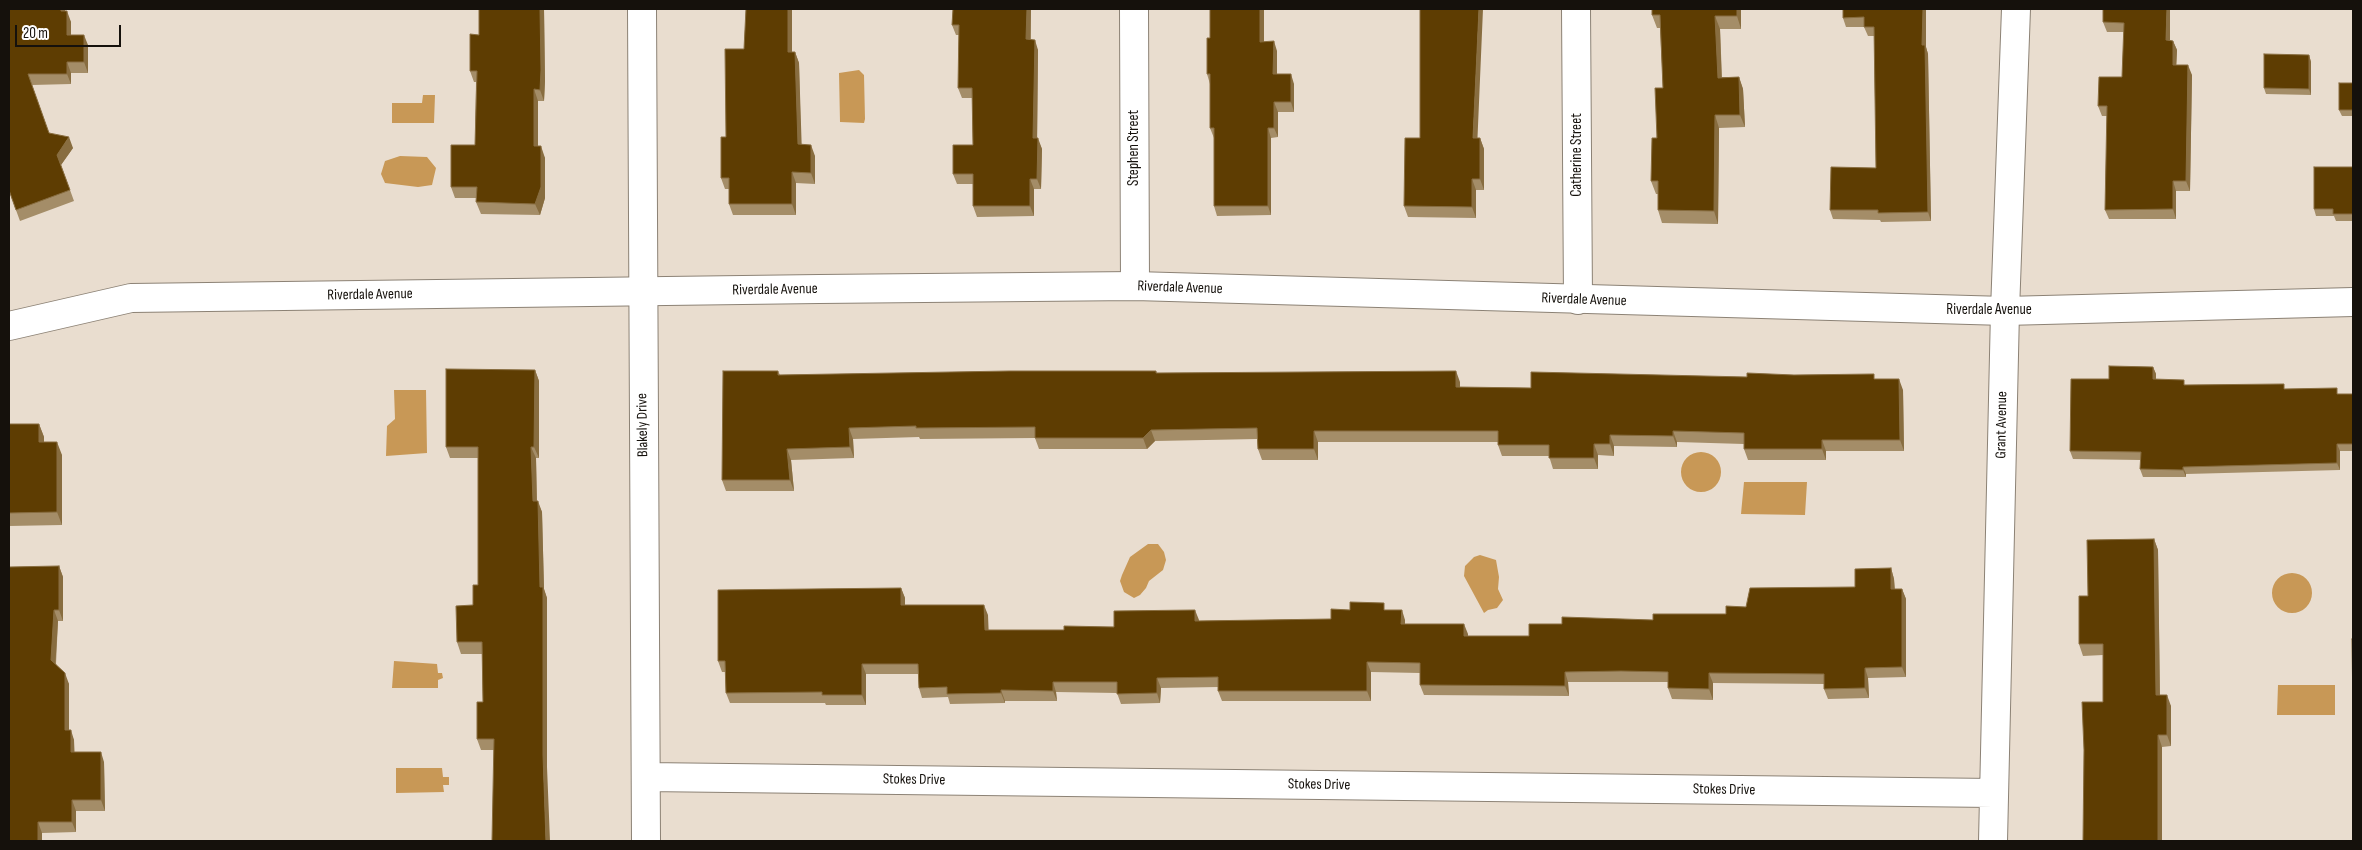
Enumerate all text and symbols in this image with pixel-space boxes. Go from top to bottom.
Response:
scale bar [18,15,124,47]
text: 20 m [23,24,48,43]
street label: Stephen Street [1125,110,1143,186]
street label: Catherine Street [1568,113,1586,197]
street label: Riverdale Avenue [1137,278,1223,298]
street label: Riverdale Avenue [732,280,818,300]
street label: Riverdale Avenue [327,285,413,305]
street label: Riverdale Avenue [1541,290,1627,310]
street label: Riverdale Avenue [1946,301,2032,319]
street label: Grant Avenue [1992,391,2012,459]
street label: Blakely Drive [633,393,653,457]
street label: Stokes Drive [883,770,945,790]
street label: Stokes Drive [1288,775,1350,795]
street label: Stokes Drive [1693,780,1755,800]

